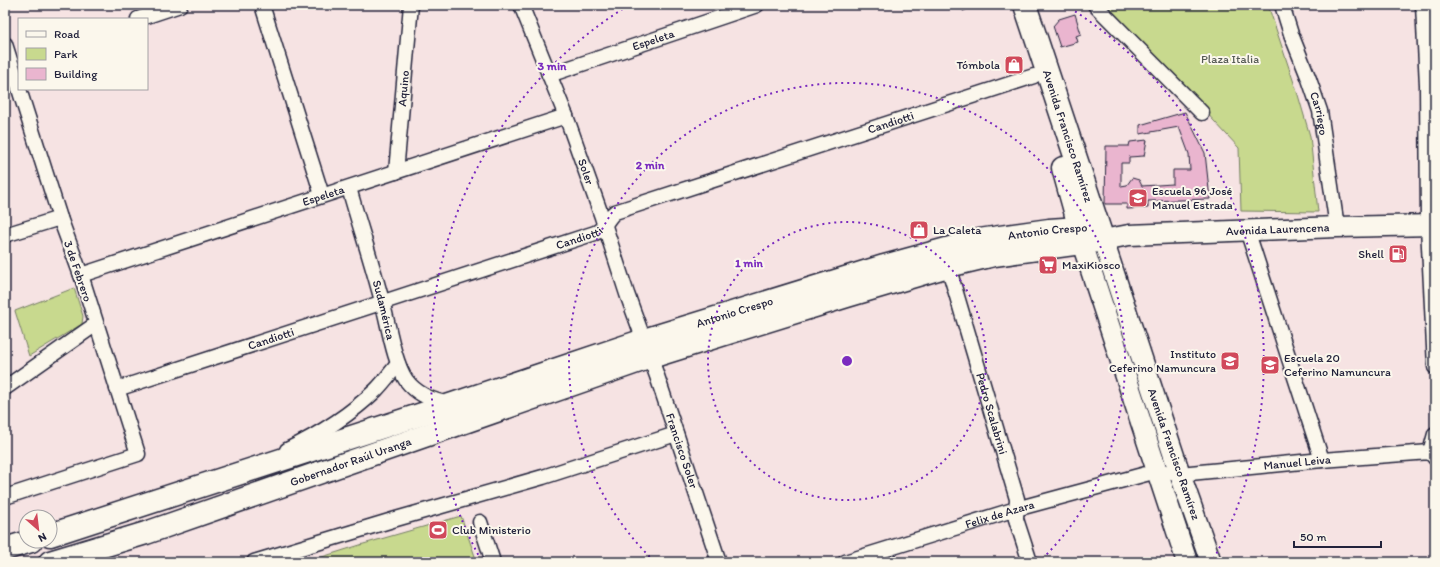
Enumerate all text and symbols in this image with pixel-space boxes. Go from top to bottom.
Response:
legend [18,18,148,90]
street label: Espeleta [630,26,677,53]
text: Road [54,27,80,41]
text: Park [54,47,78,61]
park label: Plaza Italia [1201,52,1259,66]
shop icon: Tómbola [1003,54,1025,76]
place label: Tómbola [957,58,1000,72]
text: 3 min [538,59,567,73]
text: Building [54,67,98,81]
street label: Avenida Francisco Ramírez [1040,68,1096,204]
street label: Aquino [395,70,412,107]
street label: Carriego [1307,90,1330,136]
street label: Candiotti [866,108,916,137]
street label: Soler [575,157,597,187]
text: 2 min [636,158,665,172]
street label: Espeleta [300,182,347,209]
place label: Escuela 96 José Manuel Estrada [1152,184,1233,212]
school or university icon: Escuela 96 José Manuel Estrada [1127,187,1149,209]
shop icon: La Caleta [908,219,930,241]
street label: Antonio Crespo [1007,220,1088,243]
street label: Avenida Laurencena [1226,220,1330,238]
place label: La Caleta [933,223,982,237]
street label: Candiotti [554,224,606,252]
street label: 3 de Febrero [61,239,95,303]
fuel station icon: Shell [1387,243,1409,265]
place label: Shell [1358,247,1385,261]
supermarket icon: MaxiKiosco [1037,254,1059,276]
text: 1 min [735,256,764,270]
place label: MaxiKiosco [1062,258,1120,272]
street label: Sudamérica [370,279,398,342]
street label: Antonio Crespo [694,294,775,331]
street label: Candiotti [246,325,296,353]
place label: Instituto Ceferino Namuncura [1109,347,1216,375]
school or university icon: Instituto Ceferino Namuncura [1219,350,1241,372]
place label: Escuela 20 Ceferino Namuncura [1284,351,1391,379]
centre of rings [840,354,854,368]
school or university icon: Escuela 20 Ceferino Namuncura [1259,354,1281,376]
street label: Pedro Scalabrini [973,371,1010,456]
street label: Avenida Francisco Ramírez [1145,386,1203,522]
street label: Francisco Soler [663,411,701,490]
street label: Gobernador Raúl Uranga [288,434,414,489]
street label: Manuel Leiva [1263,452,1332,473]
street label: Felix de Azara [964,497,1036,531]
north arrow [18,509,58,549]
sports icon: Club Ministerio [427,519,449,541]
place label: Club Ministerio [452,523,531,537]
scale bar [1294,523,1381,549]
text: N [36,530,49,545]
text: 50 m [1300,530,1326,544]

